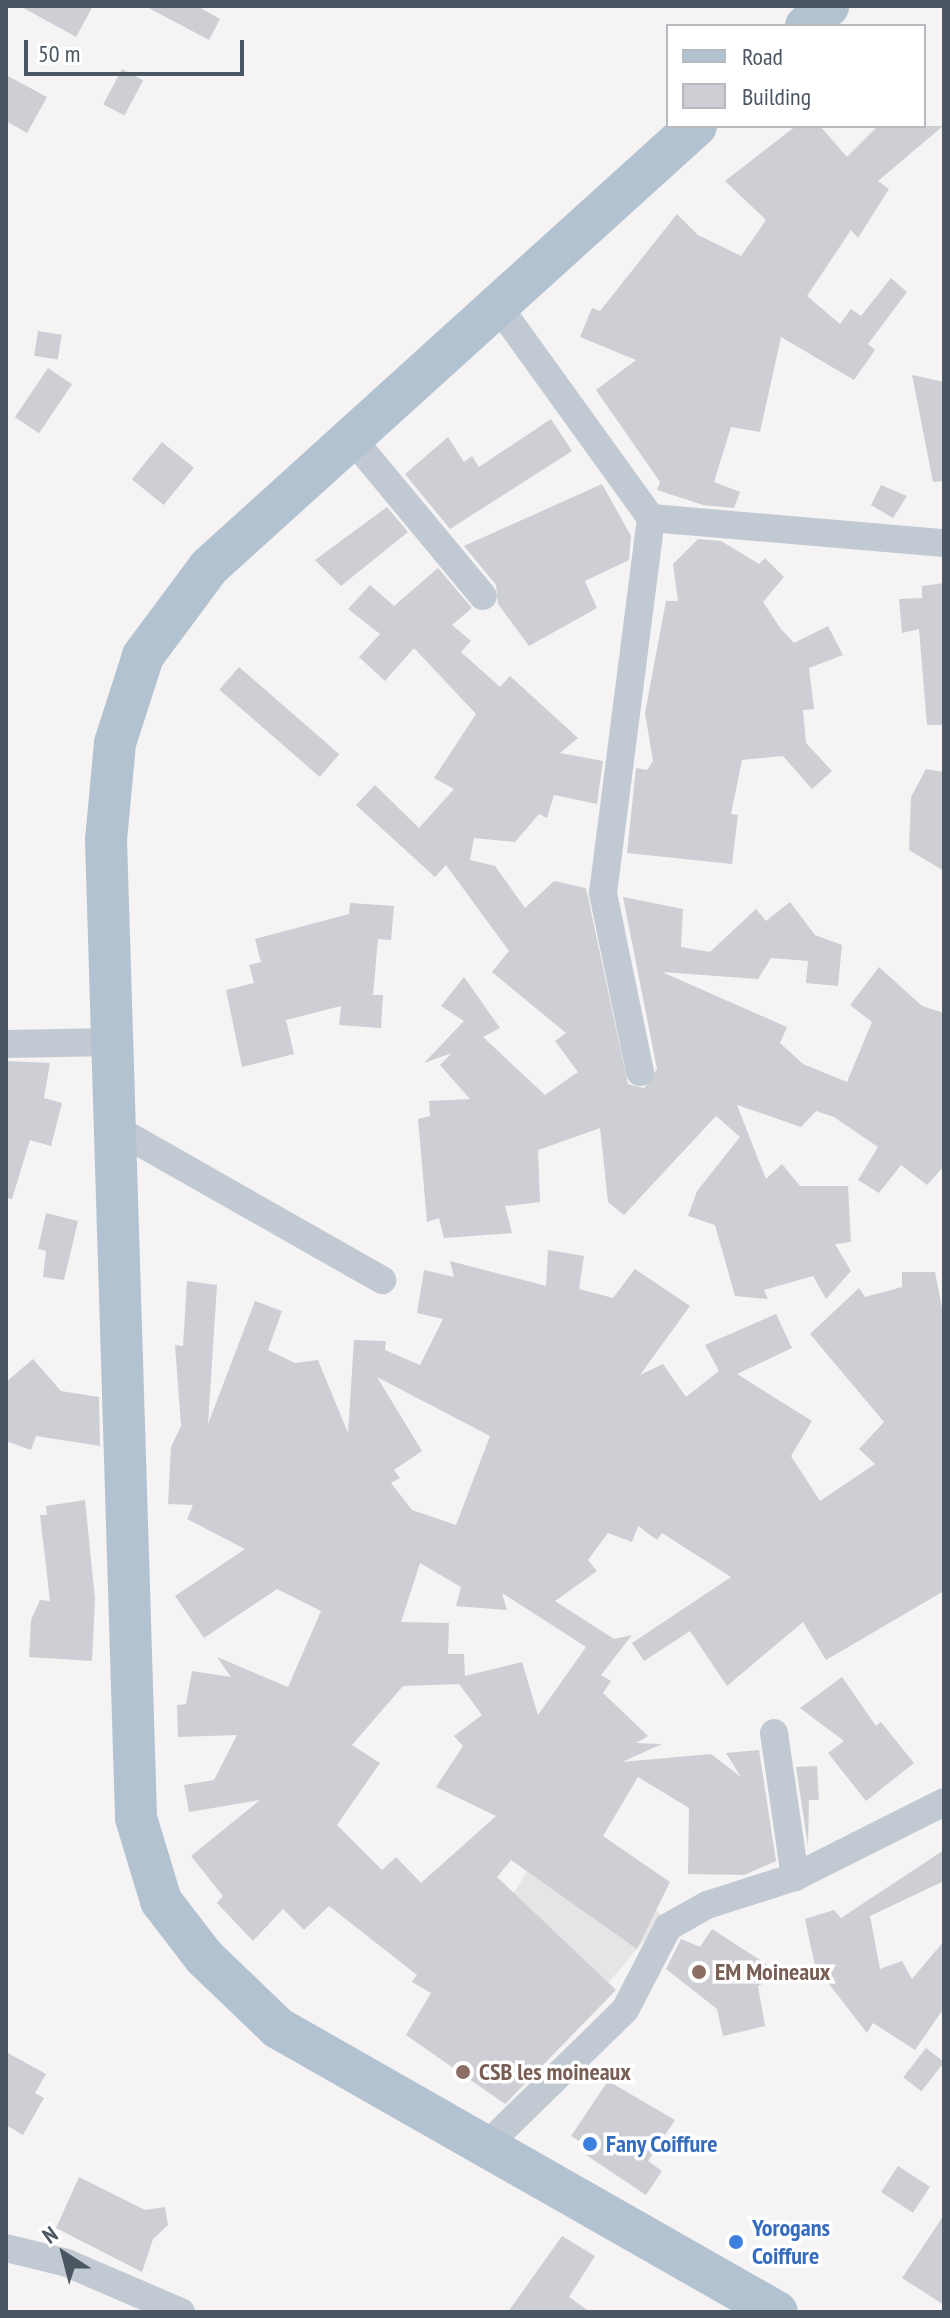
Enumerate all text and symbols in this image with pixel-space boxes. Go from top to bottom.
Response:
scale bar [28,24,248,74]
legend [666,24,926,128]
text: 50 m [38,38,80,69]
text: Road [742,41,783,72]
text: Building [742,81,811,112]
place label: EM Moineaux [715,1958,830,1986]
marker: EM Moineaux [690,1963,708,1981]
place label: CSB les moineaux [479,2058,631,2086]
marker: CSB les moineaux [454,2063,472,2081]
place label: Fany Coiffure [606,2130,718,2158]
marker: Fany Coiffure [581,2135,599,2153]
north arrow [24,2214,104,2294]
place label: Yorogans Coiffure [752,2214,830,2270]
text: N [37,2220,63,2249]
marker: Yorogans Coiffure [727,2233,745,2251]

